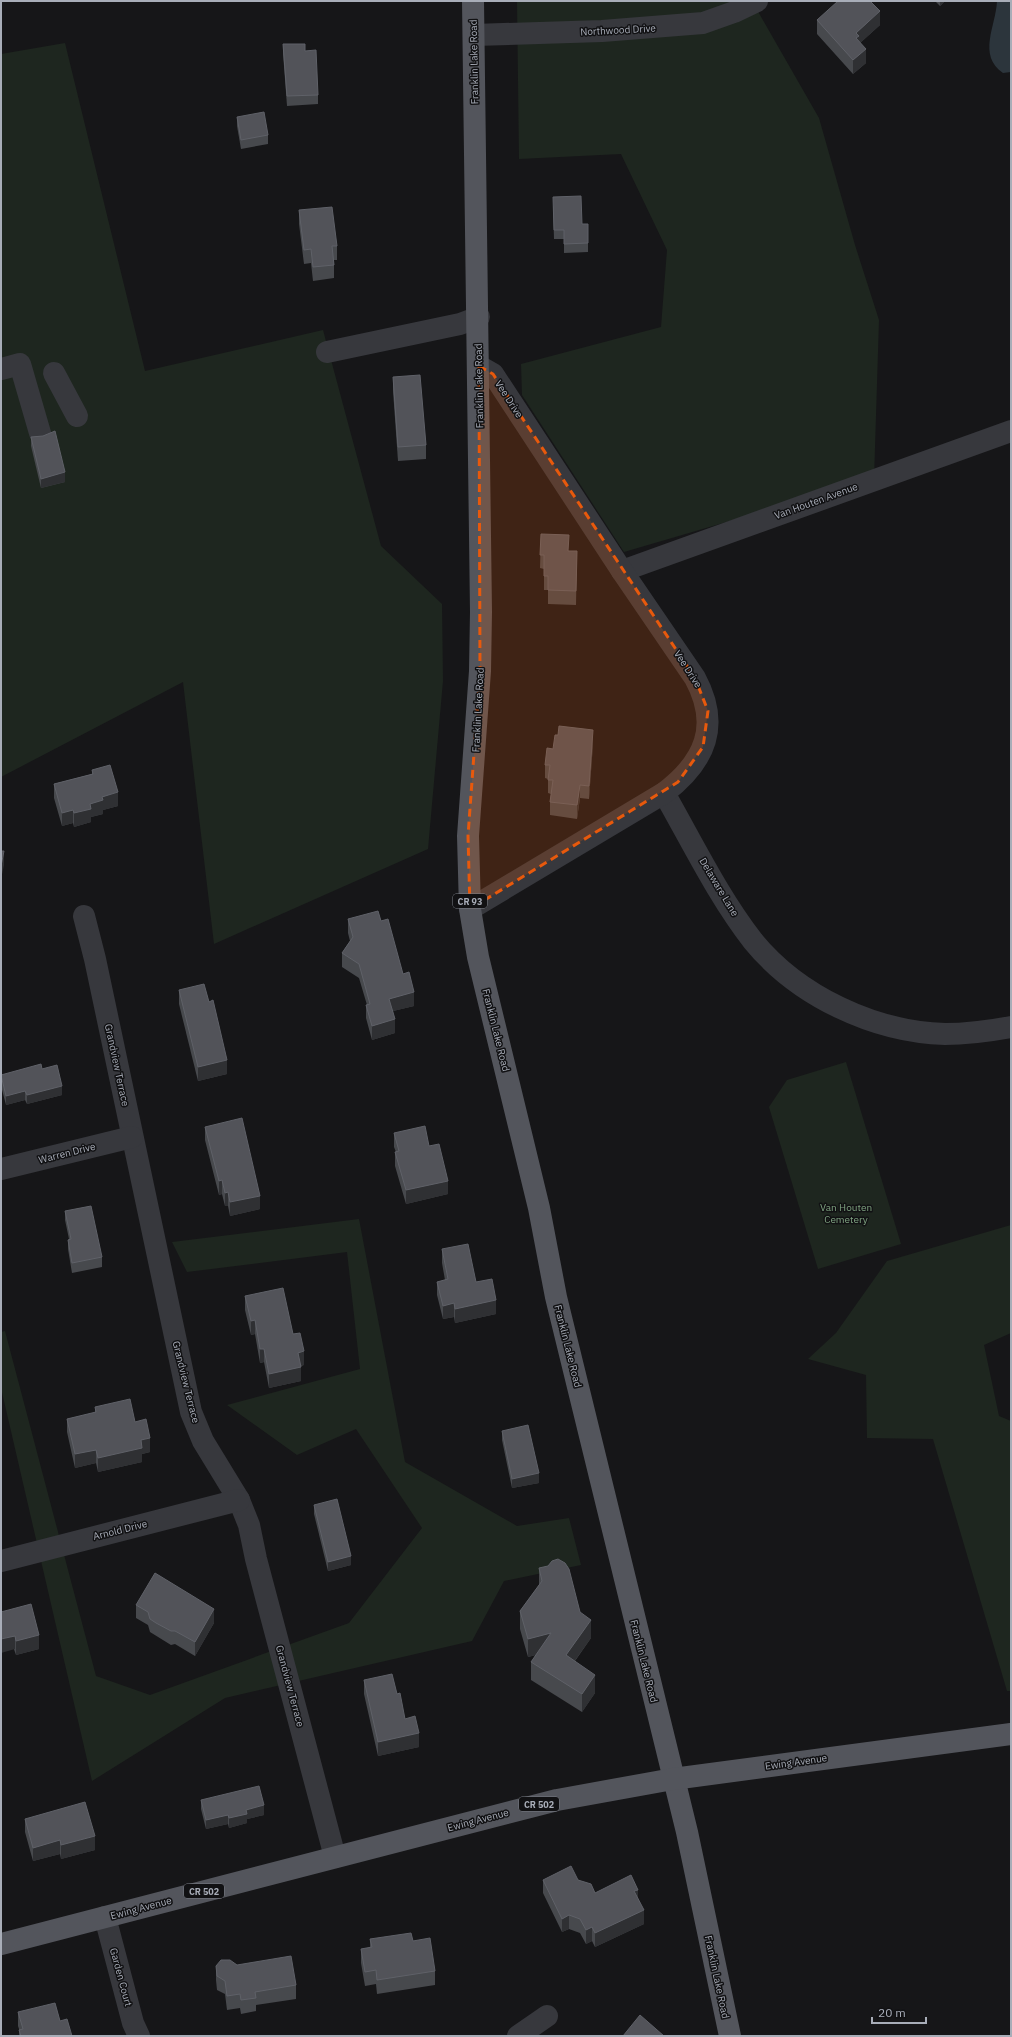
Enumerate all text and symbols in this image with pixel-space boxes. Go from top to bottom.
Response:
street label: Franklin Lake Road [467,19,481,105]
street label: Northwood Drive [580,22,657,38]
street label: Franklin Lake Road [472,343,486,429]
street label: Vee Drive [492,378,526,421]
street label: Van Houten Avenue [772,480,860,522]
street label: Vee Drive [671,648,705,691]
street label: Franklin Lake Road [469,667,487,753]
street label: Delaware Lane [696,855,742,919]
road number: CR 93 [453,894,487,908]
street label: Franklin Lake Road [479,987,513,1073]
street label: Grandview Terrace [102,1023,132,1108]
street label: Warren Drive [37,1140,97,1166]
park label: Van Houten Cemetery [820,1201,872,1226]
street label: Franklin Lake Road [551,1303,585,1389]
street label: Grandview Terrace [170,1340,203,1425]
street label: Arnold Drive [92,1517,149,1543]
street label: Franklin Lake Road [627,1618,661,1704]
street label: Grandview Terrace [273,1644,307,1729]
street label: Ewing Avenue [764,1751,828,1773]
road number: CR 502 [519,1797,559,1811]
street label: Ewing Avenue [446,1805,510,1834]
road number: CR 502 [184,1884,224,1898]
street label: Ewing Avenue [109,1893,173,1922]
street label: Franklin Lake Road [702,1934,732,2020]
street label: Garden Court [107,1946,135,2008]
scale bar [872,1999,926,2025]
text: 20 m [878,2005,906,2020]

